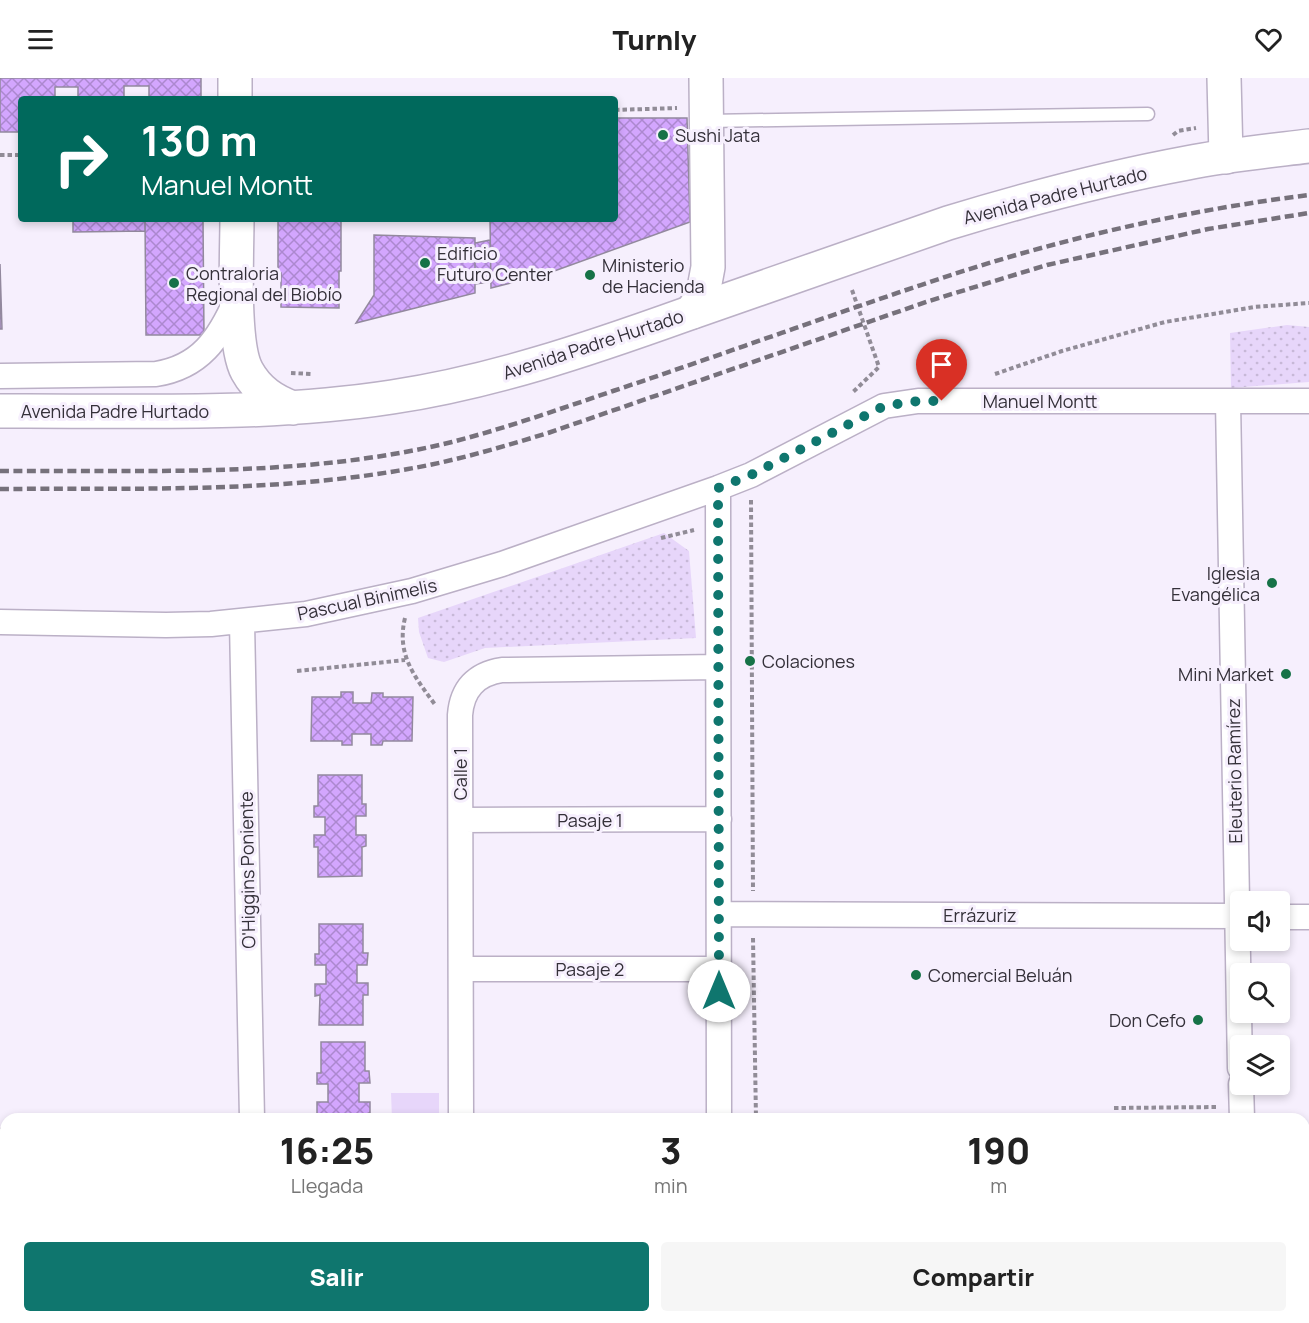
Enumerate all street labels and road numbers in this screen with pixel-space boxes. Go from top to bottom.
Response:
street label: Avenida Padre Hurtado [961,161,1149,229]
street label: Avenida Padre Hurtado [500,303,686,385]
street label: Manuel Montt [983,389,1097,413]
street label: Avenida Padre Hurtado [21,399,209,423]
street label: Pascual Binimelis [295,572,439,626]
street label: Eleuterio Ramírez [1221,698,1247,844]
street label: Calle 1 [448,748,472,800]
street label: O'Higgins Poniente [234,791,260,949]
street label: Pasaje 1 [557,808,623,832]
street label: Errázuriz [943,903,1017,927]
street label: Pasaje 2 [556,957,624,981]

